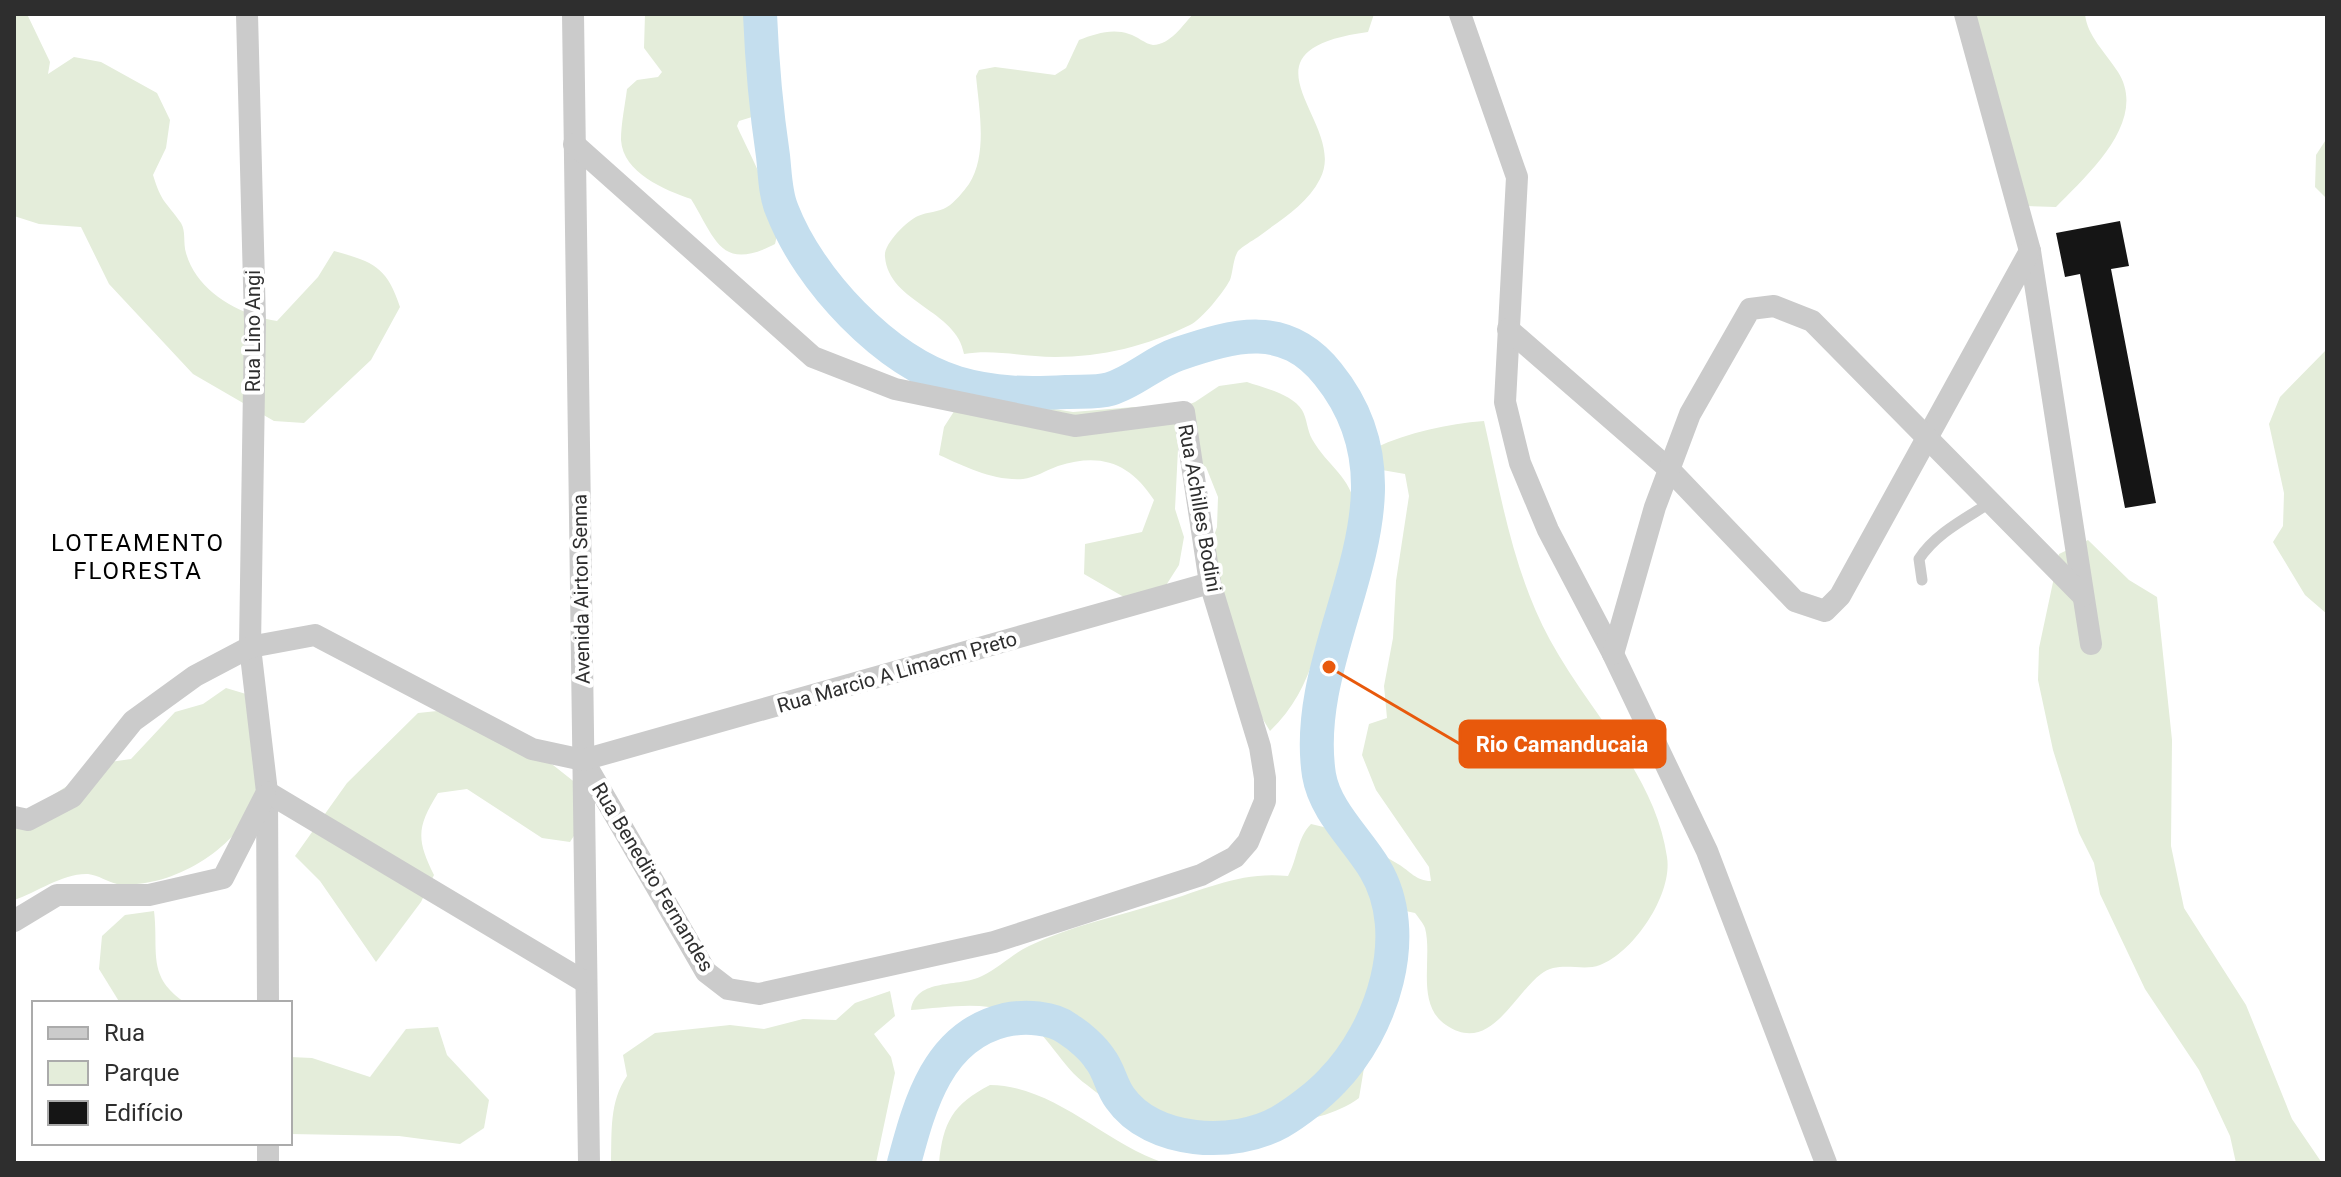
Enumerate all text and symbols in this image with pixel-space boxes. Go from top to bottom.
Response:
street label: Rua Lino Angi [241,270,265,392]
street label: Rua Achilles Bodini [1173,422,1227,594]
street label: Avenida Airton Senna [567,494,595,684]
district label: LOTEAMENTO FLORESTA [51,529,225,585]
street label: Rua Marcio A Limacm Preto [774,626,1020,718]
callout: Rio Camanducaia [1460,721,1665,767]
text: Rio Camanducaia [1476,732,1649,757]
street label: Rua Benedito Fernandes [587,778,719,976]
legend [32,1001,292,1145]
text: Rua [104,1019,145,1047]
text: Parque [104,1059,180,1087]
text: Edifício [104,1099,183,1127]

